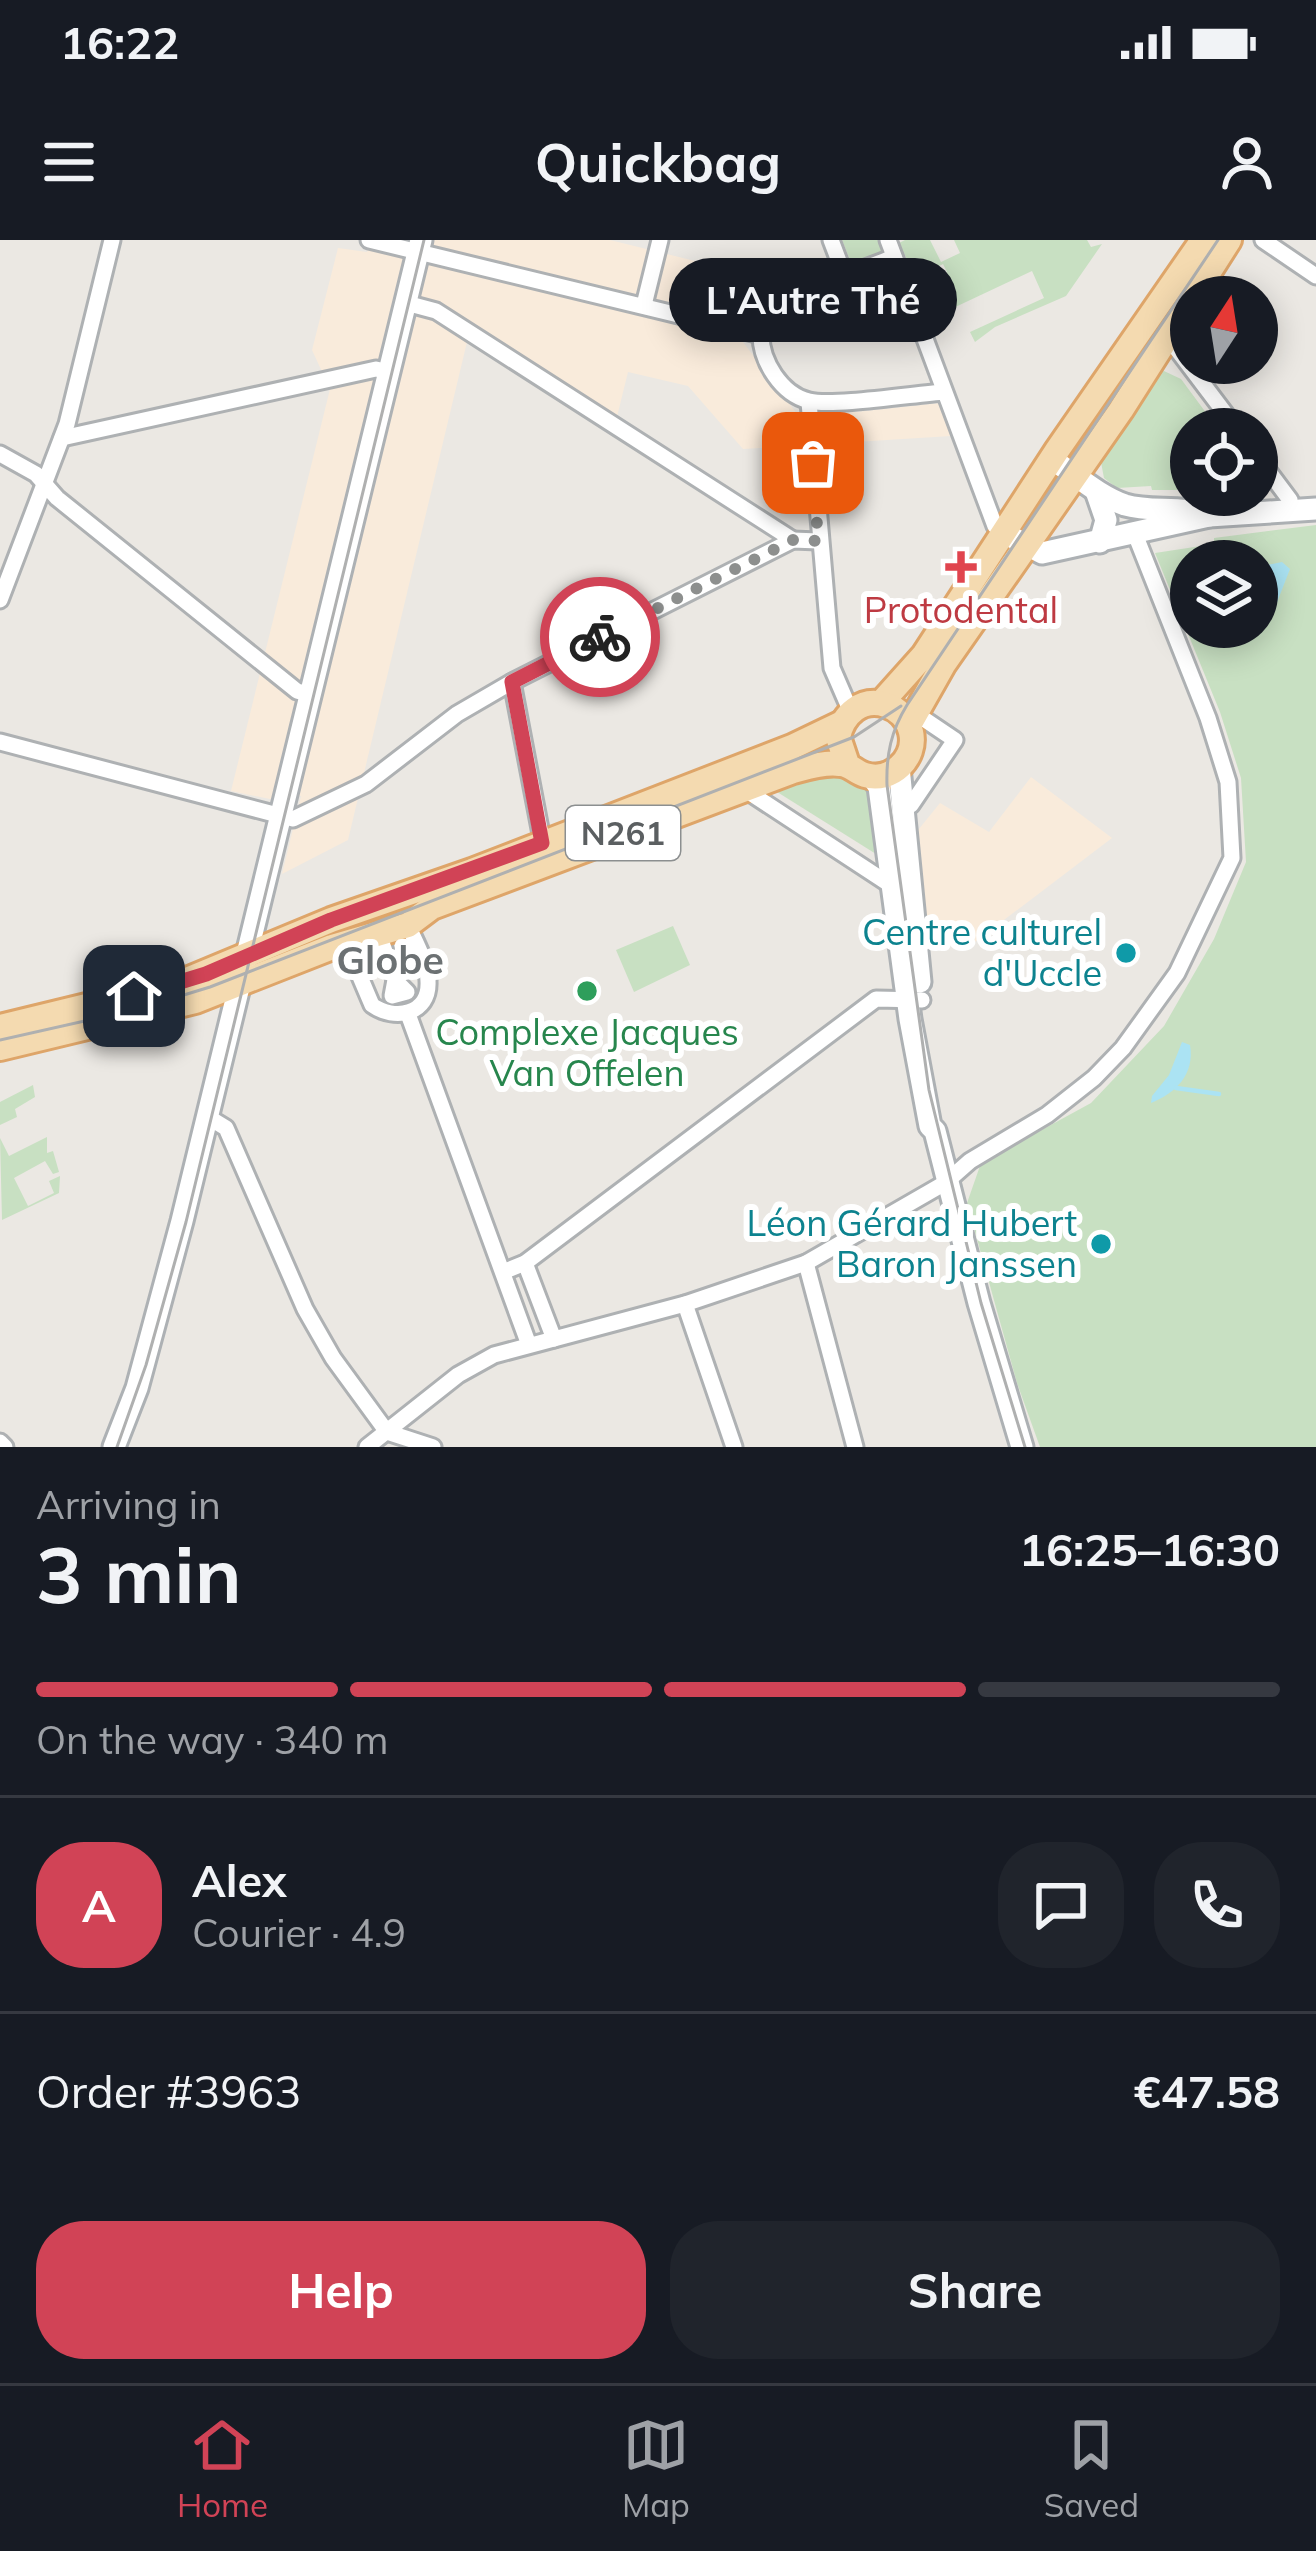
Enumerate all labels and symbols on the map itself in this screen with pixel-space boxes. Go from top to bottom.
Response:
callout: L'Autre Thé [669,259,957,343]
north arrow [1170,276,1278,384]
pin [762,412,864,514]
marker: Protodental [945,551,977,583]
courier [540,577,660,697]
place label: Protodental [864,587,1058,632]
road number: N261 [566,806,680,860]
place label: Centre culturel d'Uccle [862,909,1102,995]
district label: Globe [336,935,444,984]
marker: Centre culturel d'Uccle [1113,940,1139,966]
pin [83,945,185,1047]
marker: Complexe Jacques Van Offelen [574,978,600,1004]
place label: Complexe Jacques Van Offelen [435,1009,739,1095]
place label: Léon Gérard Hubert Baron Janssen [747,1200,1077,1286]
marker: Léon Gérard Hubert Baron Janssen [1088,1231,1114,1257]

